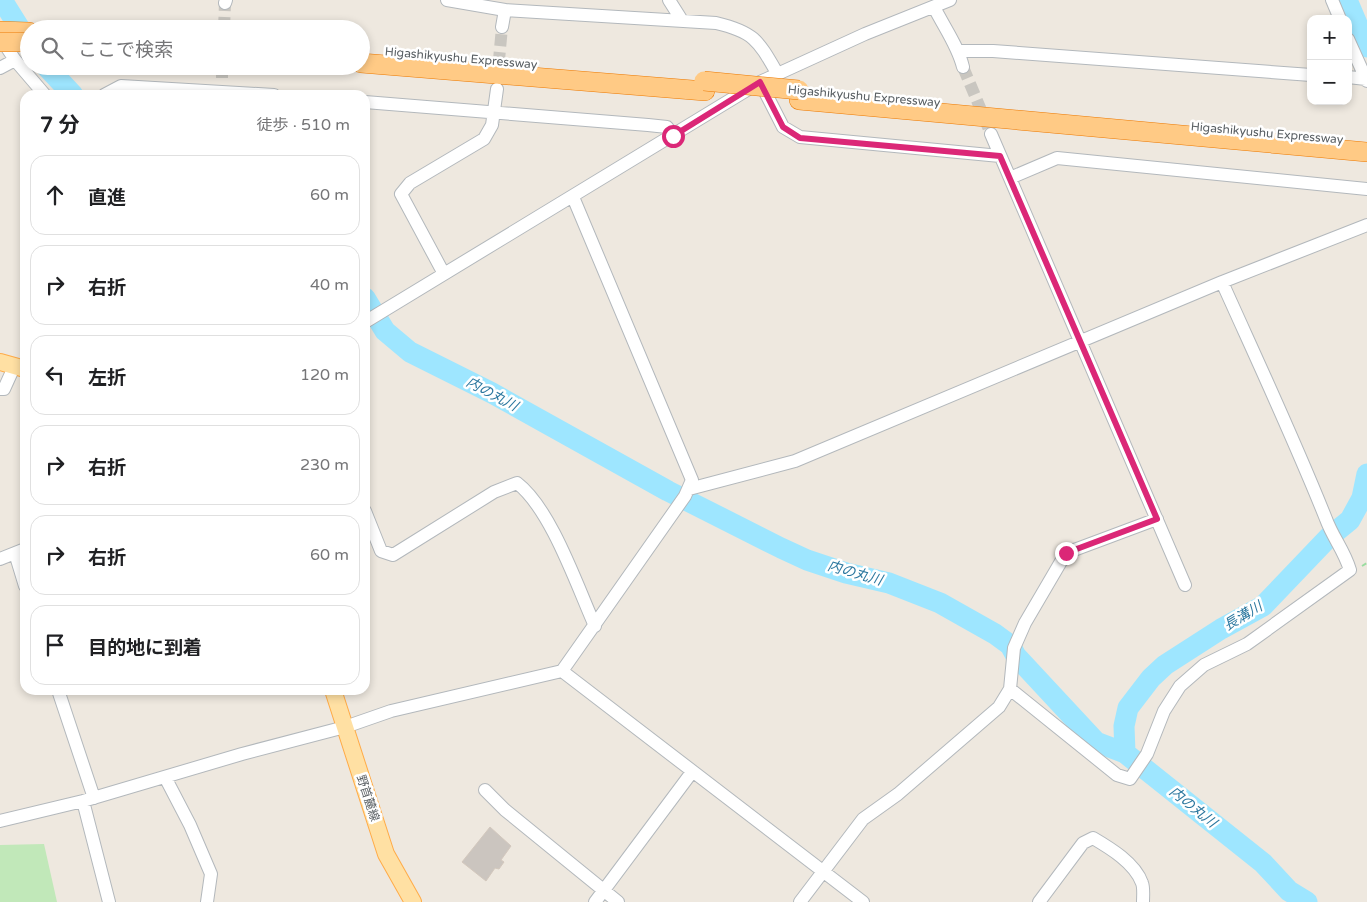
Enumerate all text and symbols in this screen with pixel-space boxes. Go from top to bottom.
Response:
map controls [1307,15,1352,105]
button: + [1307,15,1352,60]
search box [20,20,370,75]
icon: search [38,34,66,62]
text: ここで検索 [78,39,173,61]
street label: Higashikyushu Expressway [384,44,538,72]
button: − [1307,60,1352,105]
street label: Higashikyushu Expressway [787,82,941,110]
text: 7 分 [40,113,80,138]
text: 徒歩 · 510 m [257,115,350,135]
street label: Higashikyushu Expressway [1190,119,1344,147]
route start [662,125,685,148]
icon: ahead [41,181,69,209]
text: 60 m [310,185,349,205]
text: 直進 [88,187,126,209]
icon: right [41,271,69,299]
text: 40 m [310,275,349,295]
text: 右折 [88,277,126,299]
icon: left [41,361,69,389]
text: 120 m [300,365,349,385]
text: 左折 [88,367,126,389]
water label: 内の丸川 [463,373,522,416]
icon: right [41,451,69,479]
text: 230 m [300,455,349,475]
text: 右折 [88,457,126,479]
icon: right [41,541,69,569]
route end [1055,542,1078,565]
text: 60 m [310,545,349,565]
text: 右折 [88,547,126,569]
water label: 内の丸川 [826,557,886,589]
water label: 長溝川 [1221,597,1267,634]
icon: arrive [41,631,69,659]
text: 目的地に到着 [88,637,202,659]
street label: 野首麓線 [354,773,382,823]
water label: 内の丸川 [1166,783,1222,832]

